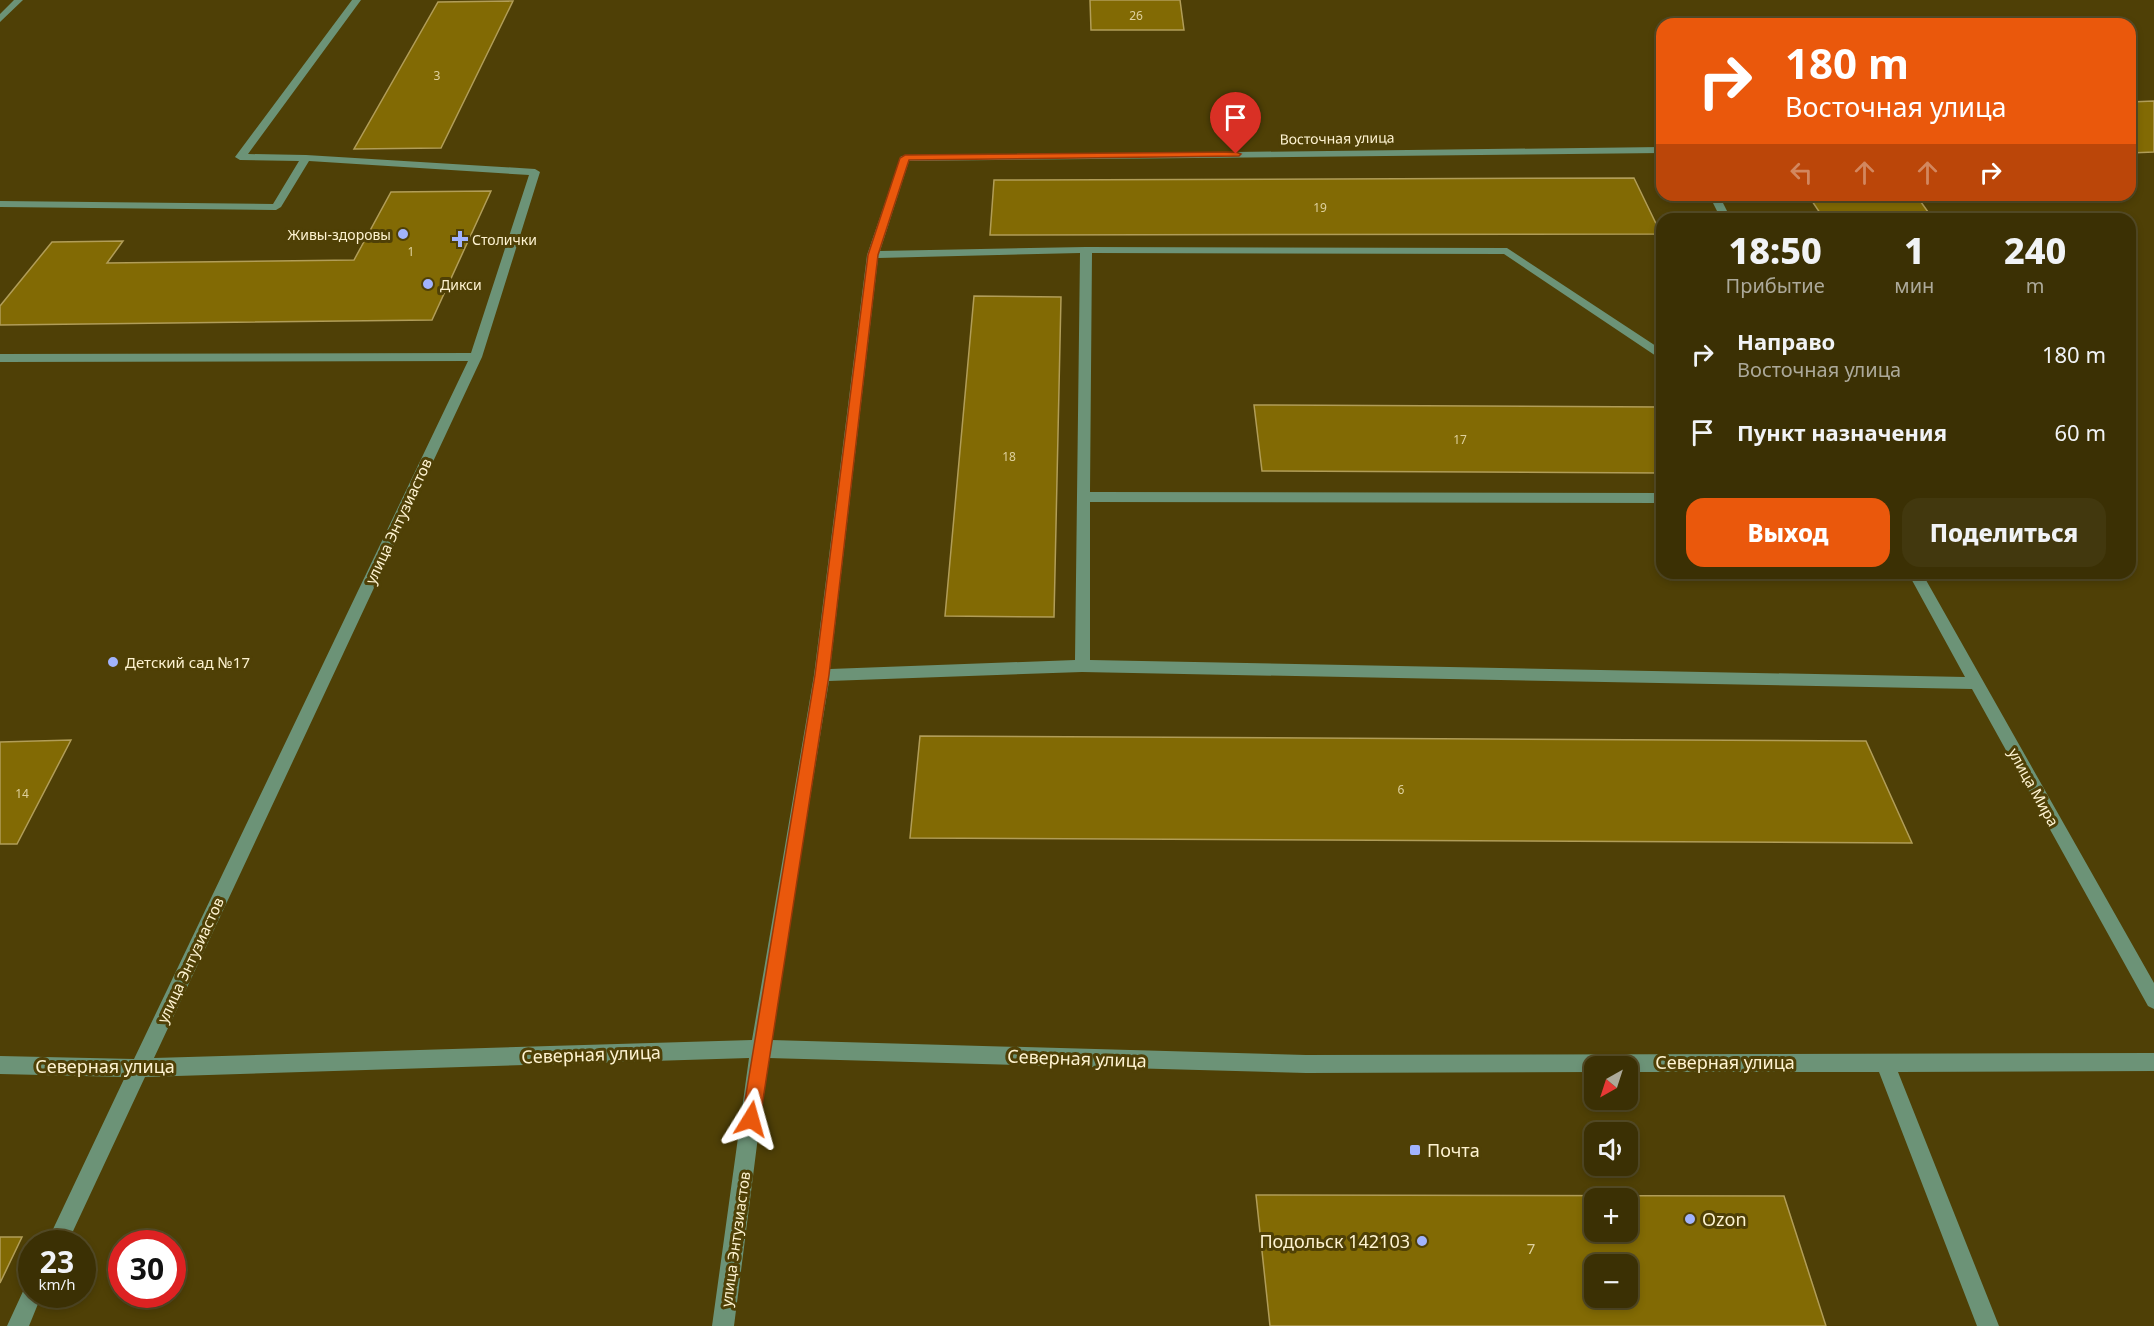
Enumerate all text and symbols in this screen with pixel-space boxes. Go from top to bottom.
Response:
house number: 26 [1129,7,1143,24]
text: 180 m [1785,34,1909,91]
icon: right [1686,42,1764,120]
house number: 3 [434,67,441,84]
text: Восточная улица [1785,88,2007,125]
pin [1210,92,1261,154]
icon: arrive [1219,101,1252,134]
street label: Восточная улица [1279,127,1395,149]
icon: left [1785,156,1818,189]
icon: ahead [1848,156,1881,189]
icon: ahead [1911,156,1944,189]
icon: right [1974,156,2007,189]
house number: 19 [1313,199,1327,216]
place label: Живы-здоровы [288,225,391,244]
text: 18:50 [1728,226,1822,275]
text: 1 [1904,226,1925,275]
text: 240 [2004,226,2066,275]
marker: Живы-здоровы [396,227,410,241]
place label: Столички [472,230,537,249]
marker: Столички [453,232,467,246]
house number: 1 [408,243,414,260]
text: Прибытие [1726,272,1825,299]
text: мин [1894,272,1934,299]
text: m [2026,272,2045,299]
place label: Дикси [440,275,482,294]
marker: Дикси [421,277,435,291]
text: Направо [1737,326,1835,356]
icon: right [1686,338,1719,371]
text: 180 m [2042,339,2106,369]
text: Восточная улица [1737,356,1901,383]
icon: arrive [1686,416,1719,449]
text: Пункт назначения [1737,417,1947,447]
text: 60 m [2055,417,2106,447]
house number: 17 [1453,431,1467,448]
house number: 18 [1002,448,1016,465]
street label: улица Энтузиастов [360,455,436,587]
button: Выход [1686,498,1890,567]
button: Поделиться [1902,498,2106,567]
place label: Детский сад №17 [125,652,250,672]
marker: Детский сад №17 [106,655,120,669]
street label: улица Мира [2004,744,2064,830]
house number: 6 [1398,781,1405,798]
house number: 14 [15,785,29,802]
street label: улица Энтузиастов [152,894,228,1026]
street label: Северная улица [521,1040,661,1068]
street label: Северная улица [1007,1044,1147,1072]
street label: Северная улица [1655,1050,1795,1074]
street label: Северная улица [35,1054,175,1078]
north arrow [1584,1056,1638,1110]
map controls [1584,1056,1638,1308]
position arrow [719,1087,783,1151]
button: sound [1584,1122,1638,1176]
place label: Почта [1427,1138,1480,1162]
marker: Почта [1408,1143,1422,1157]
street label: улица Энтузиастов [716,1170,754,1308]
button: + [1584,1188,1638,1242]
place label: Ozon [1702,1207,1747,1231]
marker: Ozon [1683,1212,1697,1226]
place label: Подольск 142103 [1259,1229,1410,1253]
speed limit sign: 30 [108,1230,186,1308]
marker: Подольск 142103 [1415,1234,1429,1248]
house number: 7 [1527,1238,1535,1258]
text: 23 [40,1241,74,1282]
button: − [1584,1254,1638,1308]
text: km/h [39,1274,75,1294]

